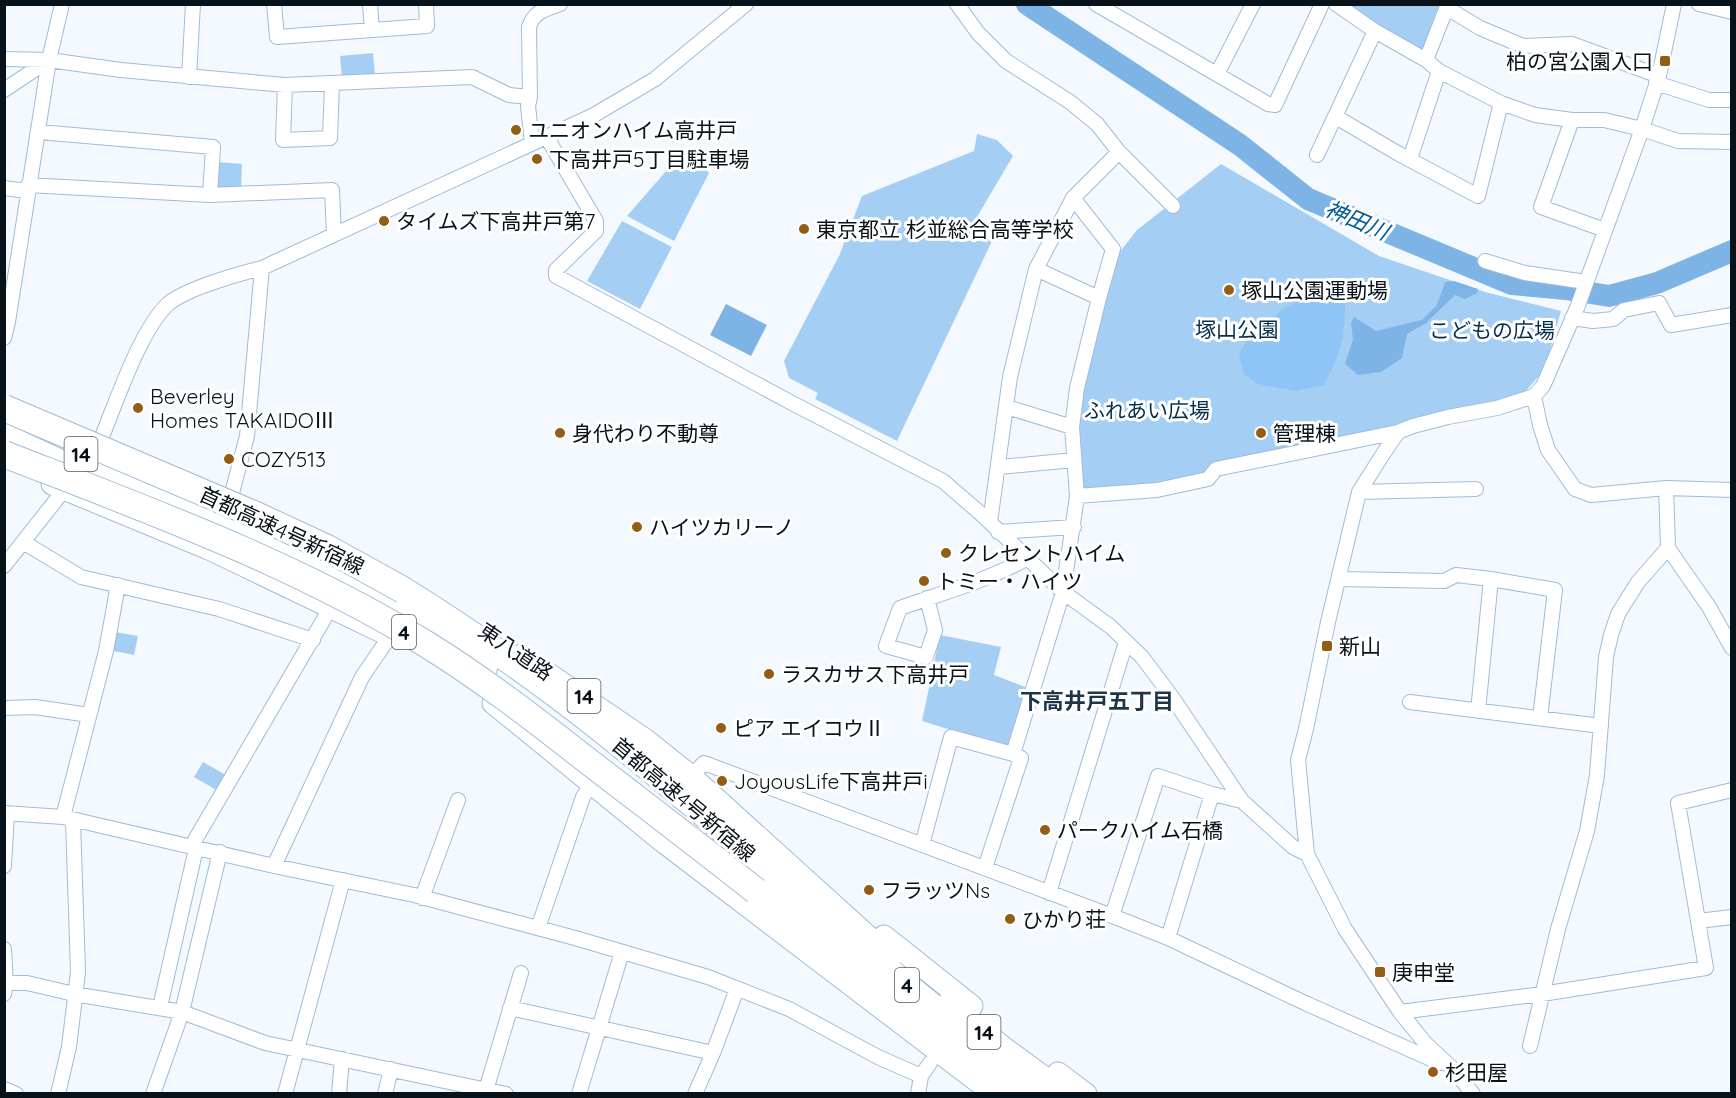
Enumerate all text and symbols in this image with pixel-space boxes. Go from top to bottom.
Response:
place label: 柏の宮公園入口 [1506,48,1653,74]
marker: 柏の宮公園入口 [1658,54,1672,68]
place label: ユニオンハイム高井戸 [528,117,737,143]
marker: ユニオンハイム高井戸 [509,123,523,137]
place label: 下高井戸5丁目駐車場 [549,146,749,172]
marker: 下高井戸5丁目駐車場 [530,152,544,166]
water label: 神田川 [1321,194,1395,247]
place label: タイムズ下高井戸第7 [396,208,596,234]
marker: タイムズ下高井戸第7 [377,214,391,228]
place label: 東京都立 杉並総合高等学校 [816,216,1074,242]
marker: 東京都立 杉並総合高等学校 [797,222,811,236]
place label: 塚山公園運動場 [1241,277,1388,303]
marker: 塚山公園運動場 [1222,283,1236,297]
park label: 塚山公園 [1195,316,1279,342]
park label: こどもの広場 [1429,317,1555,343]
place label: Beverley Homes TAKAIDOⅢ [150,383,335,433]
park label: ふれあい広場 [1084,397,1210,423]
marker: Beverley Homes TAKAIDOⅢ [131,401,145,415]
place label: 身代わり不動尊 [572,420,719,446]
place label: 管理棟 [1273,420,1336,446]
marker: 身代わり不動尊 [553,426,567,440]
marker: 管理棟 [1254,426,1268,440]
road number: 14 [64,437,98,471]
place label: COZY513 [241,446,326,472]
marker: COZY513 [222,452,236,466]
street label: 首都高速4号新宿線 [195,480,369,580]
place label: ハイツカリーノ [649,514,794,540]
marker: ハイツカリーノ [630,520,644,534]
place label: クレセントハイム [958,540,1125,566]
marker: クレセントハイム [939,546,953,560]
place label: トミー・ハイツ [936,568,1083,594]
marker: トミー・ハイツ [917,574,931,588]
road number: 4 [392,615,416,649]
street label: 東八道路 [474,617,558,685]
place label: 新山 [1339,633,1381,659]
marker: 新山 [1320,639,1334,653]
place label: ラスカサス下高井戸 [781,661,969,687]
marker: ラスカサス下高井戸 [762,667,776,681]
road number: 14 [568,679,600,713]
district label: 下高井戸五丁目 [1020,687,1174,715]
place label: ピア エイコウⅡ [733,715,885,741]
marker: ピア エイコウⅡ [714,721,728,735]
street label: 首都高速4号新宿線 [607,731,761,867]
place label: JoyousLife下高井戸i [734,768,928,794]
marker: JoyousLife下高井戸i [715,774,729,788]
place label: パークハイム石橋 [1057,817,1223,843]
marker: パークハイム石橋 [1038,823,1052,837]
place label: フラッツNs [881,877,990,903]
marker: フラッツNs [862,883,876,897]
place label: ひかり荘 [1022,906,1106,932]
marker: ひかり荘 [1003,912,1017,926]
place label: 庚申堂 [1392,959,1455,985]
marker: 庚申堂 [1373,965,1387,979]
road number: 4 [895,968,919,1002]
road number: 14 [968,1015,1000,1049]
place label: 杉田屋 [1445,1059,1508,1085]
marker: 杉田屋 [1426,1065,1440,1079]

